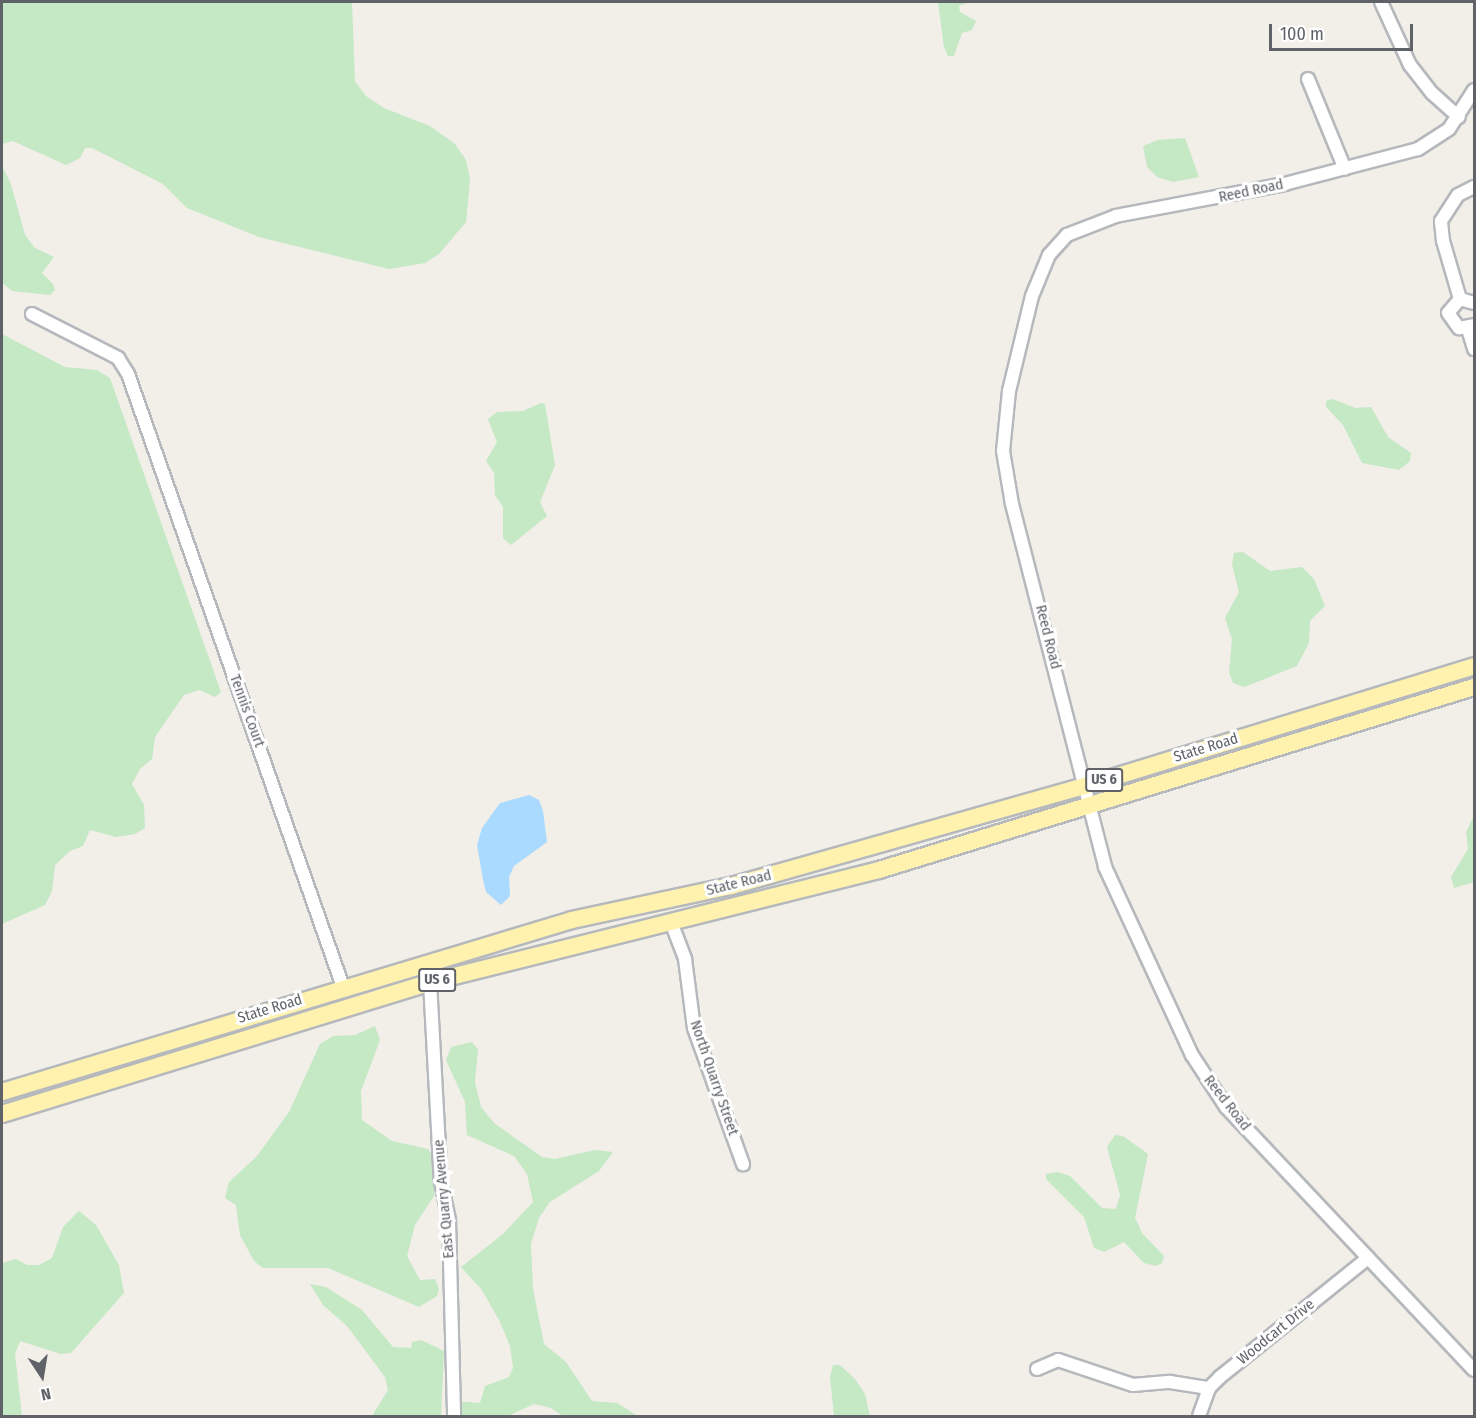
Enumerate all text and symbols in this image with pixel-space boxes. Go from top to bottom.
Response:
scale bar [1272,12,1416,50]
text: 100 m [1280,23,1324,45]
street label: Reed Road [1217,175,1285,207]
street label: Reed Road [1031,603,1065,671]
street label: Tennis Court [226,672,268,750]
street label: State Road [1172,730,1240,766]
road number: US 6 [1084,769,1124,791]
street label: State Road [705,866,773,900]
road number: US 6 [418,969,456,991]
street label: State Road [236,991,304,1027]
street label: North Quarry Street [686,1018,742,1138]
street label: Reed Road [1200,1072,1254,1134]
street label: East Quarry Avenue [430,1139,458,1259]
street label: Woodcart Drive [1234,1295,1318,1369]
north arrow [12,1346,72,1406]
text: N [39,1384,53,1404]

